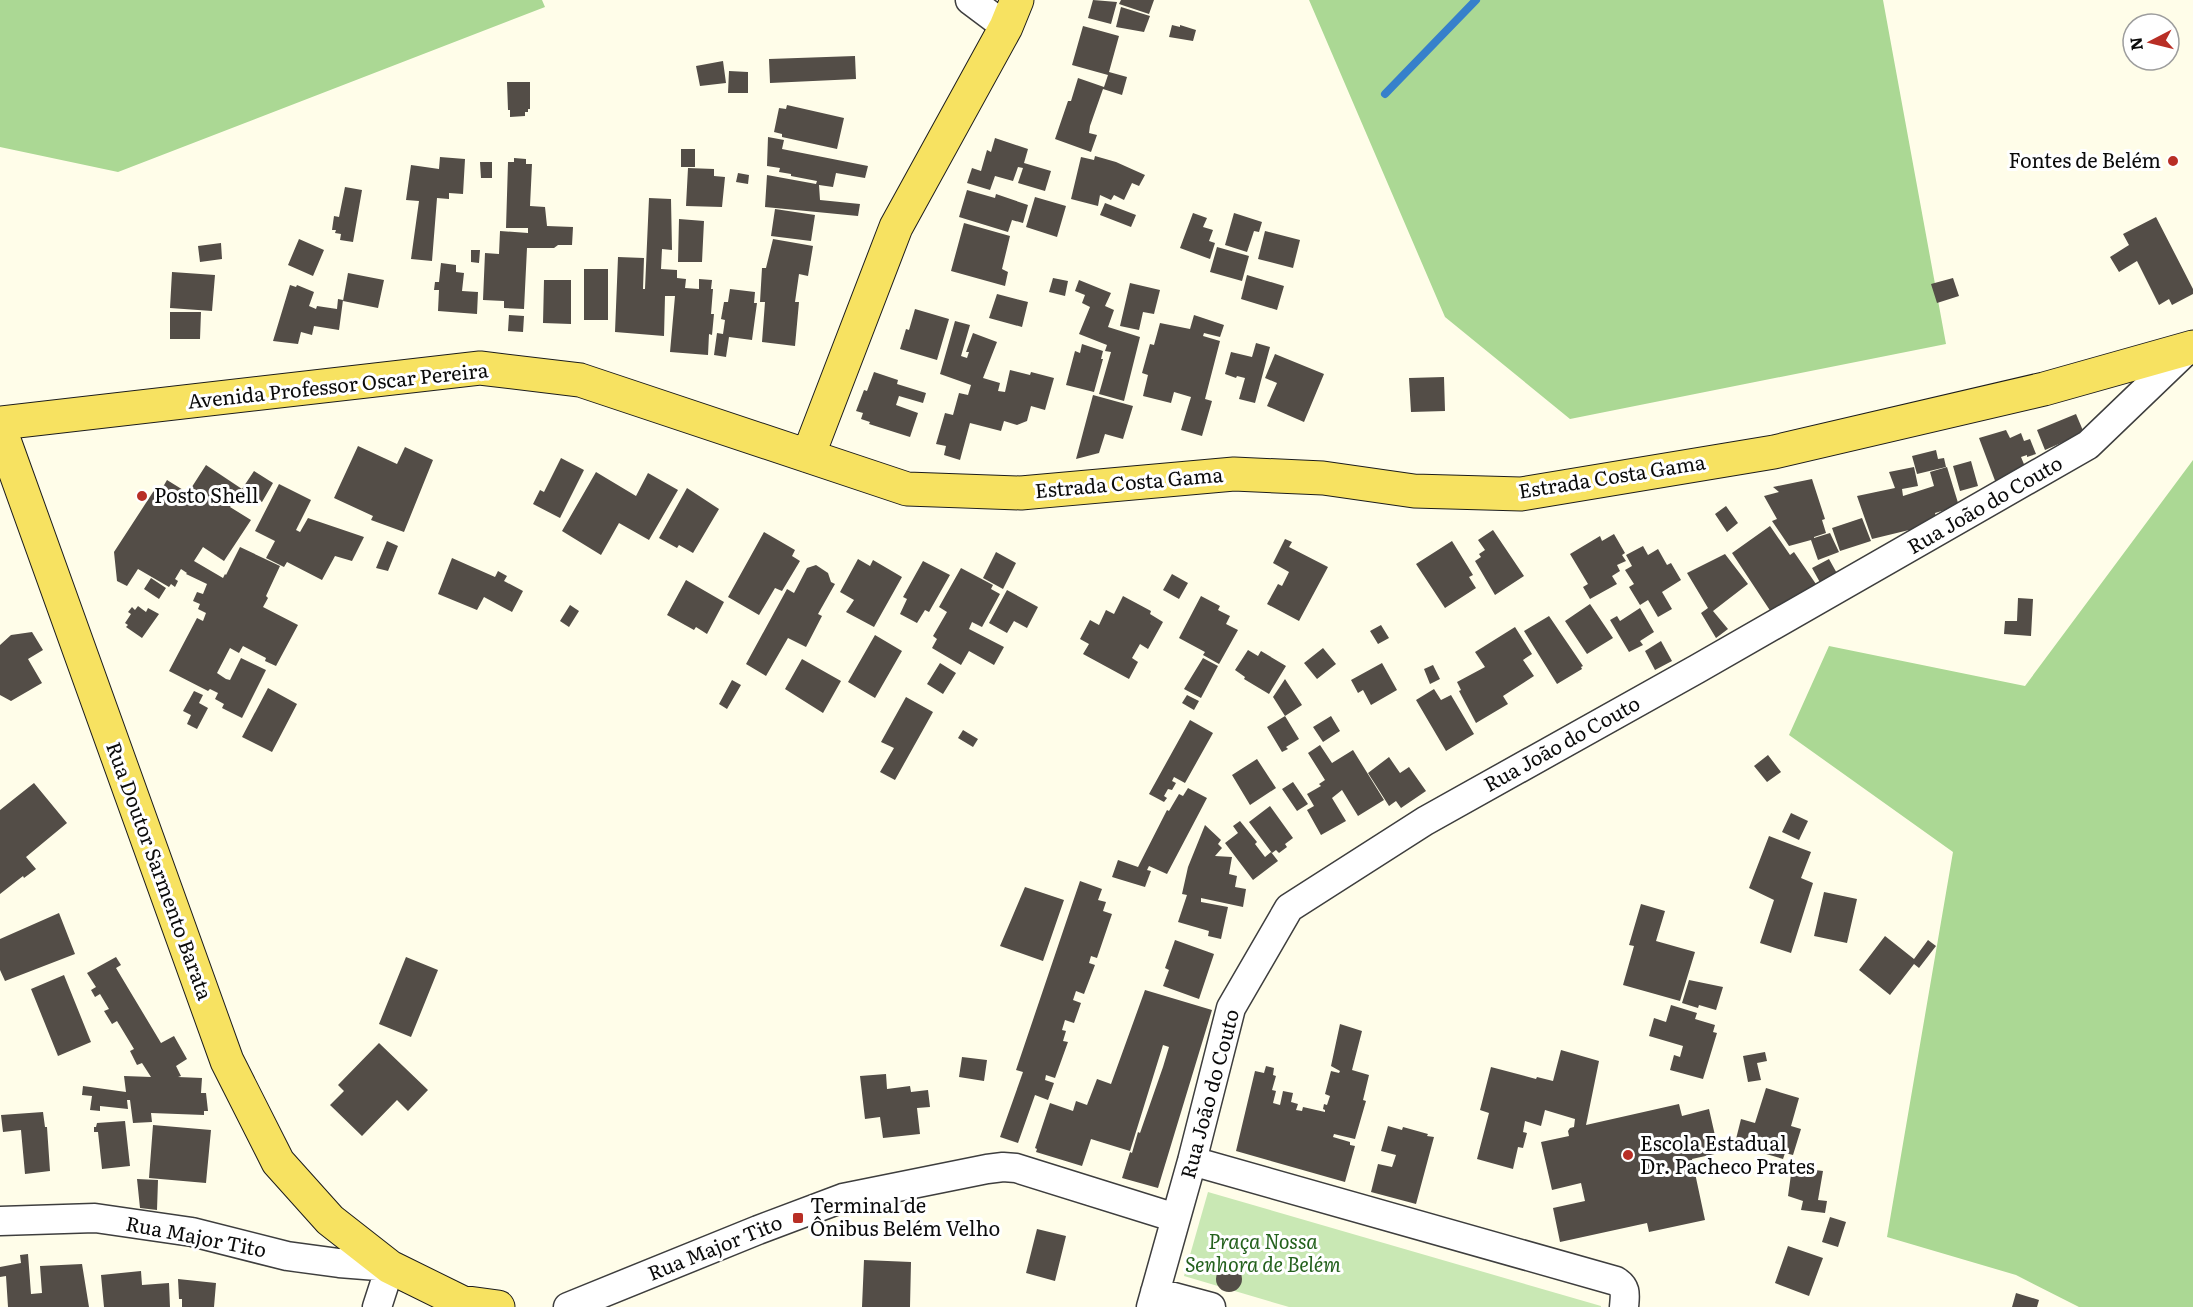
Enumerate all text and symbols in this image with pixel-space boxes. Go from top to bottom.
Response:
north arrow [2121,12,2181,72]
text: N [2122,36,2148,52]
place label: Fontes de Belém [2008,144,2161,174]
marker: Fontes de Belém [2166,154,2180,168]
street label: Avenida Professor Oscar Pereira [186,353,490,415]
street label: Estrada Costa Gama [1516,445,1708,505]
street label: Rua João do Couto [1901,447,2067,560]
street label: Estrada Costa Gama [1033,458,1225,504]
place label: Posto Shell [154,479,259,509]
marker: Posto Shell [135,489,149,503]
street label: Rua João do Couto [1477,687,1645,798]
street label: Rua Doutor Sarmento Barata [100,737,222,1004]
street label: Rua João do Couto [1171,1005,1245,1182]
place label: Escola Estadual Dr. Pacheco Prates [1640,1127,1815,1180]
marker: Escola Estadual Dr. Pacheco Prates [1621,1148,1635,1162]
place label: Terminal de Ônibus Belém Velho [810,1189,1000,1242]
street label: Rua Major Tito [642,1206,786,1287]
street label: Rua Major Tito [123,1207,269,1263]
marker: Terminal de Ônibus Belém Velho [791,1211,805,1225]
park label: Praça Nossa Senhora de Belém [1185,1225,1341,1278]

